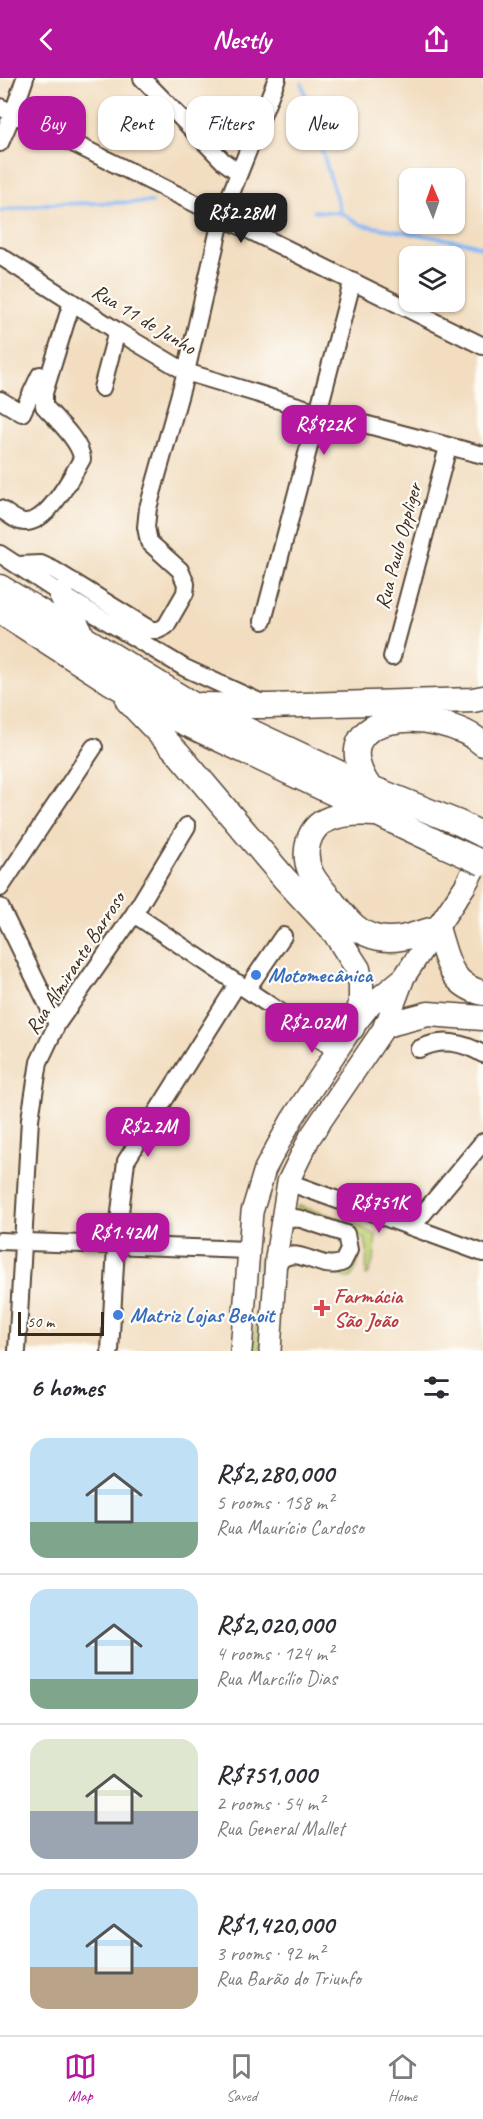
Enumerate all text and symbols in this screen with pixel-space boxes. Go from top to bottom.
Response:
text: Nestly [212,22,271,56]
icon: back [30,23,63,56]
icon: share [420,23,453,56]
chip: Buy [18,96,86,150]
chip: Rent [98,96,174,150]
chip: Filters [186,96,274,150]
chip: New [286,96,358,150]
north arrow [399,168,465,234]
map controls [399,168,465,312]
pin: R$2.28M [186,193,296,244]
text: R$2.28M [208,200,274,225]
button: layers [399,246,465,312]
street label: Rua 11 de Junho [87,278,202,361]
pin: R$922K [275,405,373,456]
text: R$922K [296,412,352,437]
street label: Rua Paulo Oppliger [369,479,428,612]
street label: Rua Almirante Barroso [19,885,132,1039]
place label: Motomecânica [268,962,374,988]
marker: Motomecânica [249,968,263,982]
pin: R$2.02M [257,1003,367,1054]
text: R$2.02M [279,1010,345,1035]
pin: R$2.2M [99,1107,197,1158]
text: R$2.2M [120,1114,176,1139]
pin: R$751K [330,1183,428,1234]
text: R$751K [351,1190,407,1215]
pin: R$1.42M [68,1213,178,1264]
text: R$1.42M [90,1220,156,1245]
place label: Farmácia São João [334,1283,404,1333]
marker: Farmácia São João [315,1301,329,1315]
place label: Matriz Lojas Benoit [130,1302,276,1328]
marker: Matriz Lojas Benoit [111,1308,125,1322]
scale bar [18,1309,104,1336]
text: 50 m [27,1312,54,1332]
text: 6 homes [30,1371,104,1404]
icon: filters [420,1371,453,1404]
text: R$2,280,000 [216,1457,334,1490]
icon: home [78,1462,150,1534]
text: 5 rooms · 158 m² [216,1490,333,1515]
text: Rua Maurício Cardoso [216,1515,364,1540]
text: R$2,020,000 [216,1608,334,1641]
icon: home [78,1613,150,1685]
text: 4 rooms · 124 m² [216,1641,333,1666]
text: Rua Marcílio Dias [216,1666,337,1691]
text: R$751,000 [216,1758,317,1791]
icon: home [78,1763,150,1835]
text: 2 rooms · 54 m² [216,1791,324,1816]
text: Rua General Mallet [216,1816,344,1841]
text: R$1,420,000 [216,1908,334,1941]
icon: home [78,1913,150,1985]
text: 3 rooms · 92 m² [216,1941,324,1966]
text: Rua Barão do Triunfo [216,1966,361,1991]
tab: Map [64,2050,97,2106]
tab: Saved [225,2050,258,2106]
tab: Home [386,2050,419,2106]

